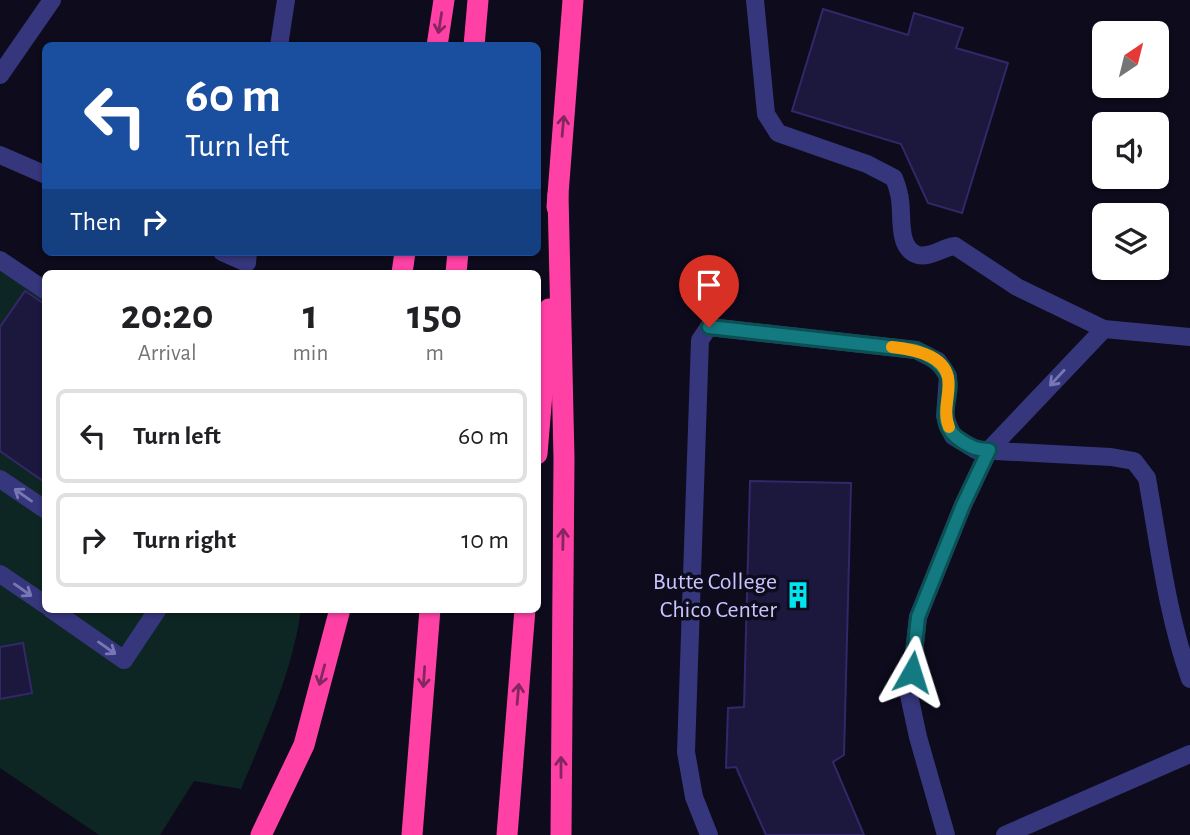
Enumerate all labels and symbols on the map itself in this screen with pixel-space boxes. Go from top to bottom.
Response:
one-way arrow [433,11,446,34]
north arrow [1092,21,1169,98]
one-way arrow [557,115,570,138]
pin [679,255,739,327]
one-way arrow [1049,369,1066,386]
one-way arrow [14,488,33,502]
one-way arrow [556,528,570,551]
place label: Butte College Chico Center [653,570,777,622]
building icon: Butte College Chico Center [783,580,813,610]
one-way arrow [13,583,32,597]
position arrow [875,635,949,709]
one-way arrow [97,641,116,655]
one-way arrow [315,664,328,686]
one-way arrow [418,665,431,688]
one-way arrow [512,683,525,705]
one-way arrow [554,756,568,779]

